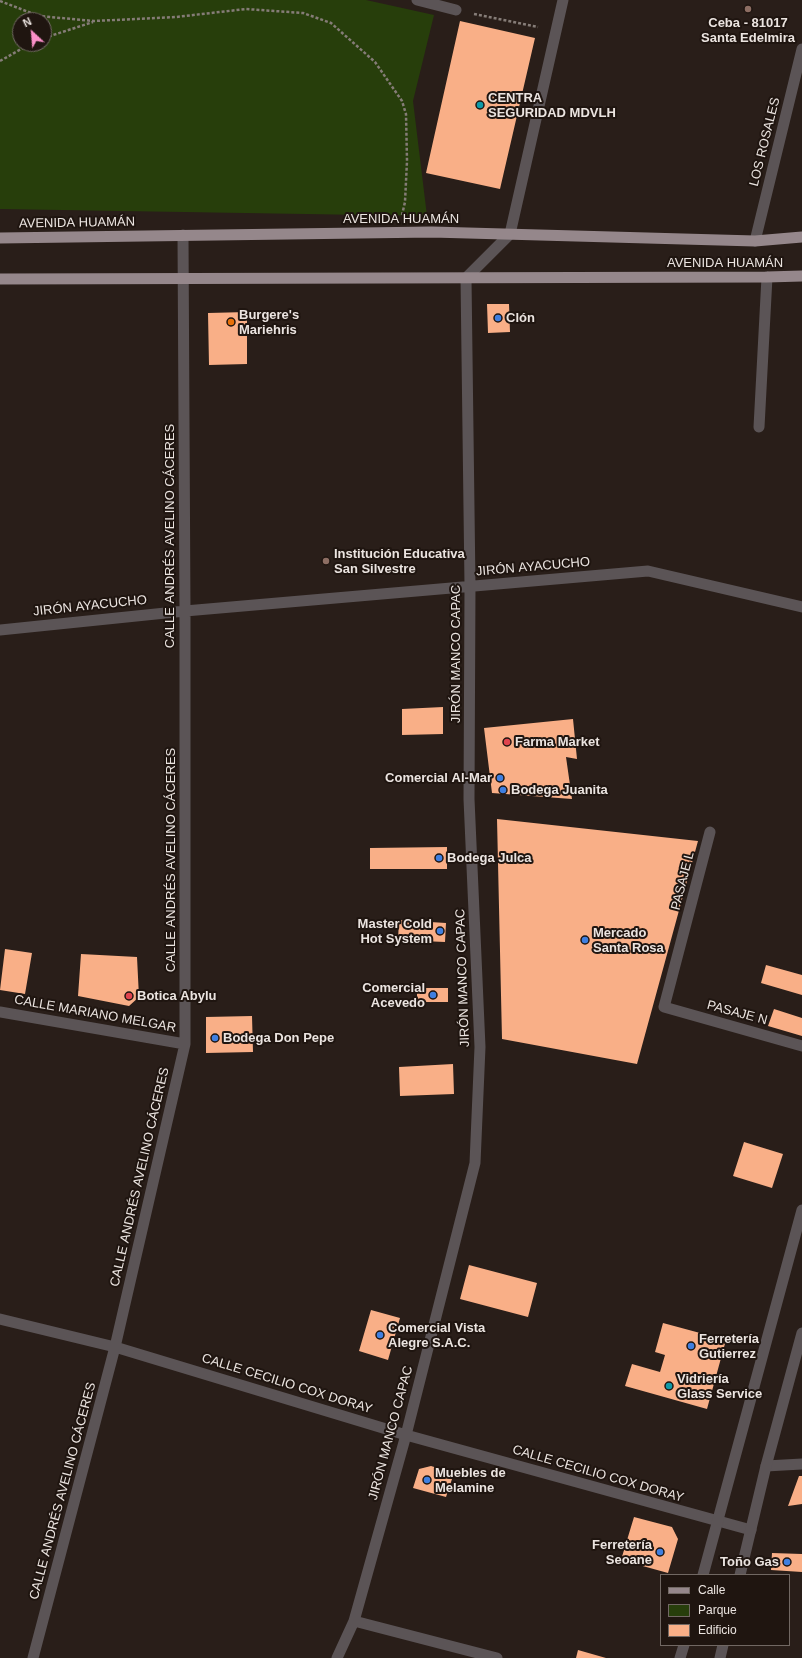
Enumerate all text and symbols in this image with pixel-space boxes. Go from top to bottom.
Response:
marker: Ceba - 81017 Santa Edelmira [743,4,753,14]
north arrow [12,12,52,52]
text: N [21,15,33,29]
place label: Ceba - 81017 Santa Edelmira [701,15,795,46]
place label: CENTRA SEGURIDAD MDVLH [488,90,616,121]
street label: LOS ROSALES [746,96,784,188]
marker: CENTRA SEGURIDAD MDVLH [475,100,485,110]
street label: AVENIDA HUAMÁN [343,211,459,227]
street label: AVENIDA HUAMÁN [19,214,135,232]
street label: AVENIDA HUAMÁN [667,255,783,271]
place label: Burgere's Mariehris [239,307,299,338]
place label: Clón [506,310,535,326]
marker: Clón [493,313,503,323]
marker: Burgere's Mariehris [226,317,236,327]
street label: CALLE ANDRÉS AVELINO CÁCERES [162,424,178,648]
place label: Institución Educativa San Silvestre [334,546,465,577]
street label: JIRÓN AYACUCHO [475,554,591,580]
marker: Institución Educativa San Silvestre [321,556,331,566]
street label: JIRÓN MANCO CAPAC [448,585,464,723]
street label: JIRÓN AYACUCHO [32,592,148,620]
place label: Farma Market [515,734,600,750]
marker: Farma Market [502,737,512,747]
street label: CALLE ANDRÉS AVELINO CÁCERES [163,748,179,972]
place label: Comercial Al-Mar [385,770,492,786]
marker: Comercial Al-Mar [495,773,505,783]
place label: Bodega Juanita [511,782,608,798]
marker: Bodega Juanita [498,785,508,795]
place label: Bodega Julca [447,850,532,866]
street label: PASAJE L [668,850,698,912]
marker: Bodega Julca [434,853,444,863]
street label: JIRÓN MANCO CAPAC [453,909,473,1047]
place label: Master Cold Hot System [358,916,432,947]
place label: Mercado Santa Rosa [593,925,664,956]
marker: Master Cold Hot System [435,926,445,936]
marker: Mercado Santa Rosa [580,935,590,945]
place label: Comercial Acevedo [362,980,425,1011]
place label: Botica Abylu [137,988,216,1004]
marker: Comercial Acevedo [428,990,438,1000]
marker: Botica Abylu [124,991,134,1001]
street label: CALLE MARIANO MELGAR [13,992,177,1036]
street label: PASAJE N [705,997,769,1029]
place label: Bodega Don Pepe [223,1030,334,1046]
marker: Bodega Don Pepe [210,1033,220,1043]
street label: CALLE ANDRÉS AVELINO CÁCERES [107,1066,173,1288]
place label: Comercial Vista Alegre S.A.C. [388,1320,485,1351]
marker: Comercial Vista Alegre S.A.C. [375,1330,385,1340]
place label: Ferretería Gutierrez [699,1331,759,1362]
marker: Ferretería Gutierrez [686,1341,696,1351]
street label: CALLE CECILIO COX DORAY [200,1351,374,1417]
street label: JIRÓN MANCO CAPAC [366,1364,416,1502]
place label: Vidriería Glass Service [677,1371,762,1402]
street label: CALLE ANDRÉS AVELINO CÁCERES [26,1381,100,1601]
marker: Vidriería Glass Service [664,1381,674,1391]
street label: CALLE CECILIO COX DORAY [511,1442,685,1506]
place label: Muebles de Melamine [435,1465,506,1496]
marker: Muebles de Melamine [422,1475,432,1485]
place label: Ferretería Seoane [592,1537,652,1568]
marker: Ferretería Seoane [655,1547,665,1557]
place label: Toño Gas [720,1554,779,1570]
marker: Toño Gas [782,1557,792,1567]
legend [660,1574,790,1646]
text: Calle [698,1583,725,1597]
text: Parque [698,1603,737,1617]
text: Edificio [698,1623,737,1637]

